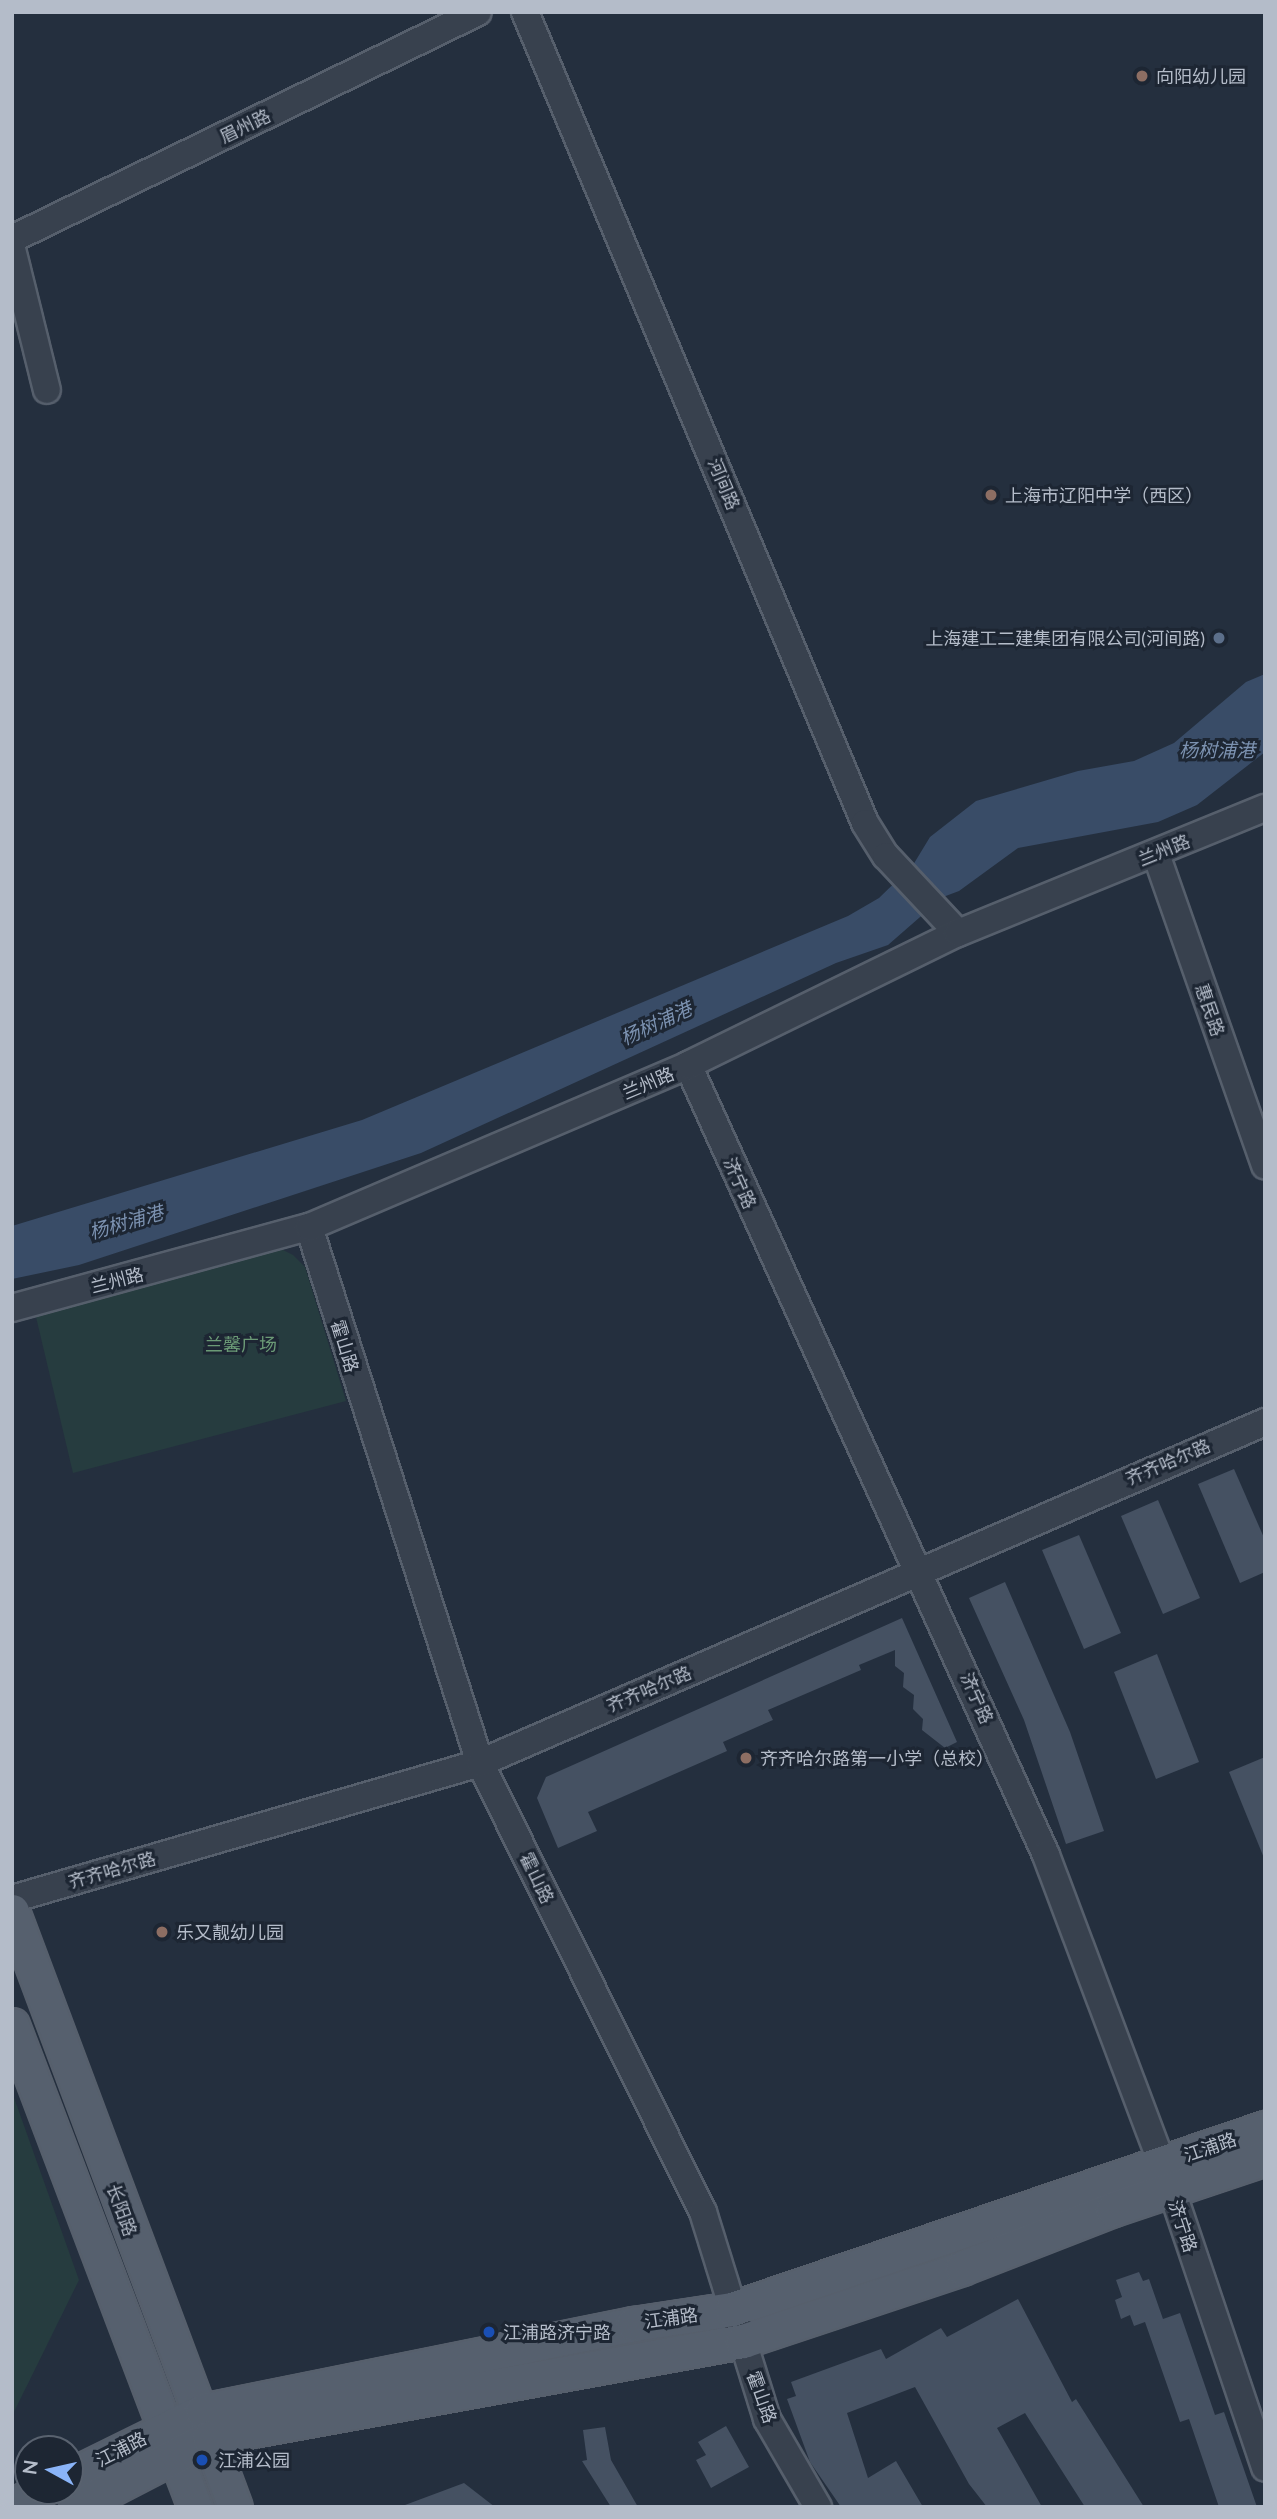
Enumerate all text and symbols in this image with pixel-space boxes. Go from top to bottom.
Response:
place label: 向阳幼儿园 [1156,65,1246,87]
marker: 向阳幼儿园 [1134,68,1150,84]
street label: 眉州路 [216,104,274,148]
street label: 河间路 [704,455,744,513]
place label: 上海市辽阳中学（西区） [1005,484,1203,506]
marker: 上海市辽阳中学（西区） [983,487,999,503]
place label: 上海建工二建集团有限公司(河间路) [925,627,1205,649]
marker: 上海建工二建集团有限公司(河间路) [1211,630,1227,646]
water label: 杨树浦港 [1179,739,1255,761]
street label: 兰州路 [1135,830,1193,870]
street label: 惠民路 [1191,981,1229,1039]
water label: 杨树浦港 [617,997,695,1049]
street label: 兰州路 [619,1063,677,1103]
street label: 济宁路 [719,1154,761,1212]
water label: 杨树浦港 [86,1201,166,1243]
street label: 兰州路 [88,1263,146,1297]
street label: 霍山路 [327,1317,363,1375]
park label: 兰馨广场 [205,1333,277,1355]
street label: 齐齐哈尔路 [1122,1434,1214,1490]
street label: 齐齐哈尔路 [603,1661,695,1717]
street label: 济宁路 [956,1669,998,1727]
place label: 齐齐哈尔路第一小学（总校） [760,1747,994,1769]
marker: 齐齐哈尔路第一小学（总校） [738,1750,754,1766]
street label: 齐齐哈尔路 [66,1847,158,1893]
street label: 霍山路 [515,1849,559,1907]
place label: 乐又靓幼儿园 [176,1921,284,1943]
marker: 乐又靓幼儿园 [154,1924,170,1940]
street label: 江浦路 [1181,2128,1239,2166]
street label: 长阳路 [103,2181,141,2239]
street label: 济宁路 [1164,2197,1202,2255]
street label: 江浦路 [643,2304,699,2332]
place label: 江浦路济宁路 [503,2321,611,2343]
marker: 江浦路济宁路 [481,2324,497,2340]
street label: 霍山路 [743,2368,781,2426]
street label: 江浦路 [92,2427,150,2471]
north arrow [14,2435,84,2505]
place label: 江浦公园 [218,2449,290,2471]
marker: 江浦公园 [192,2450,212,2470]
text: N [17,2458,42,2476]

